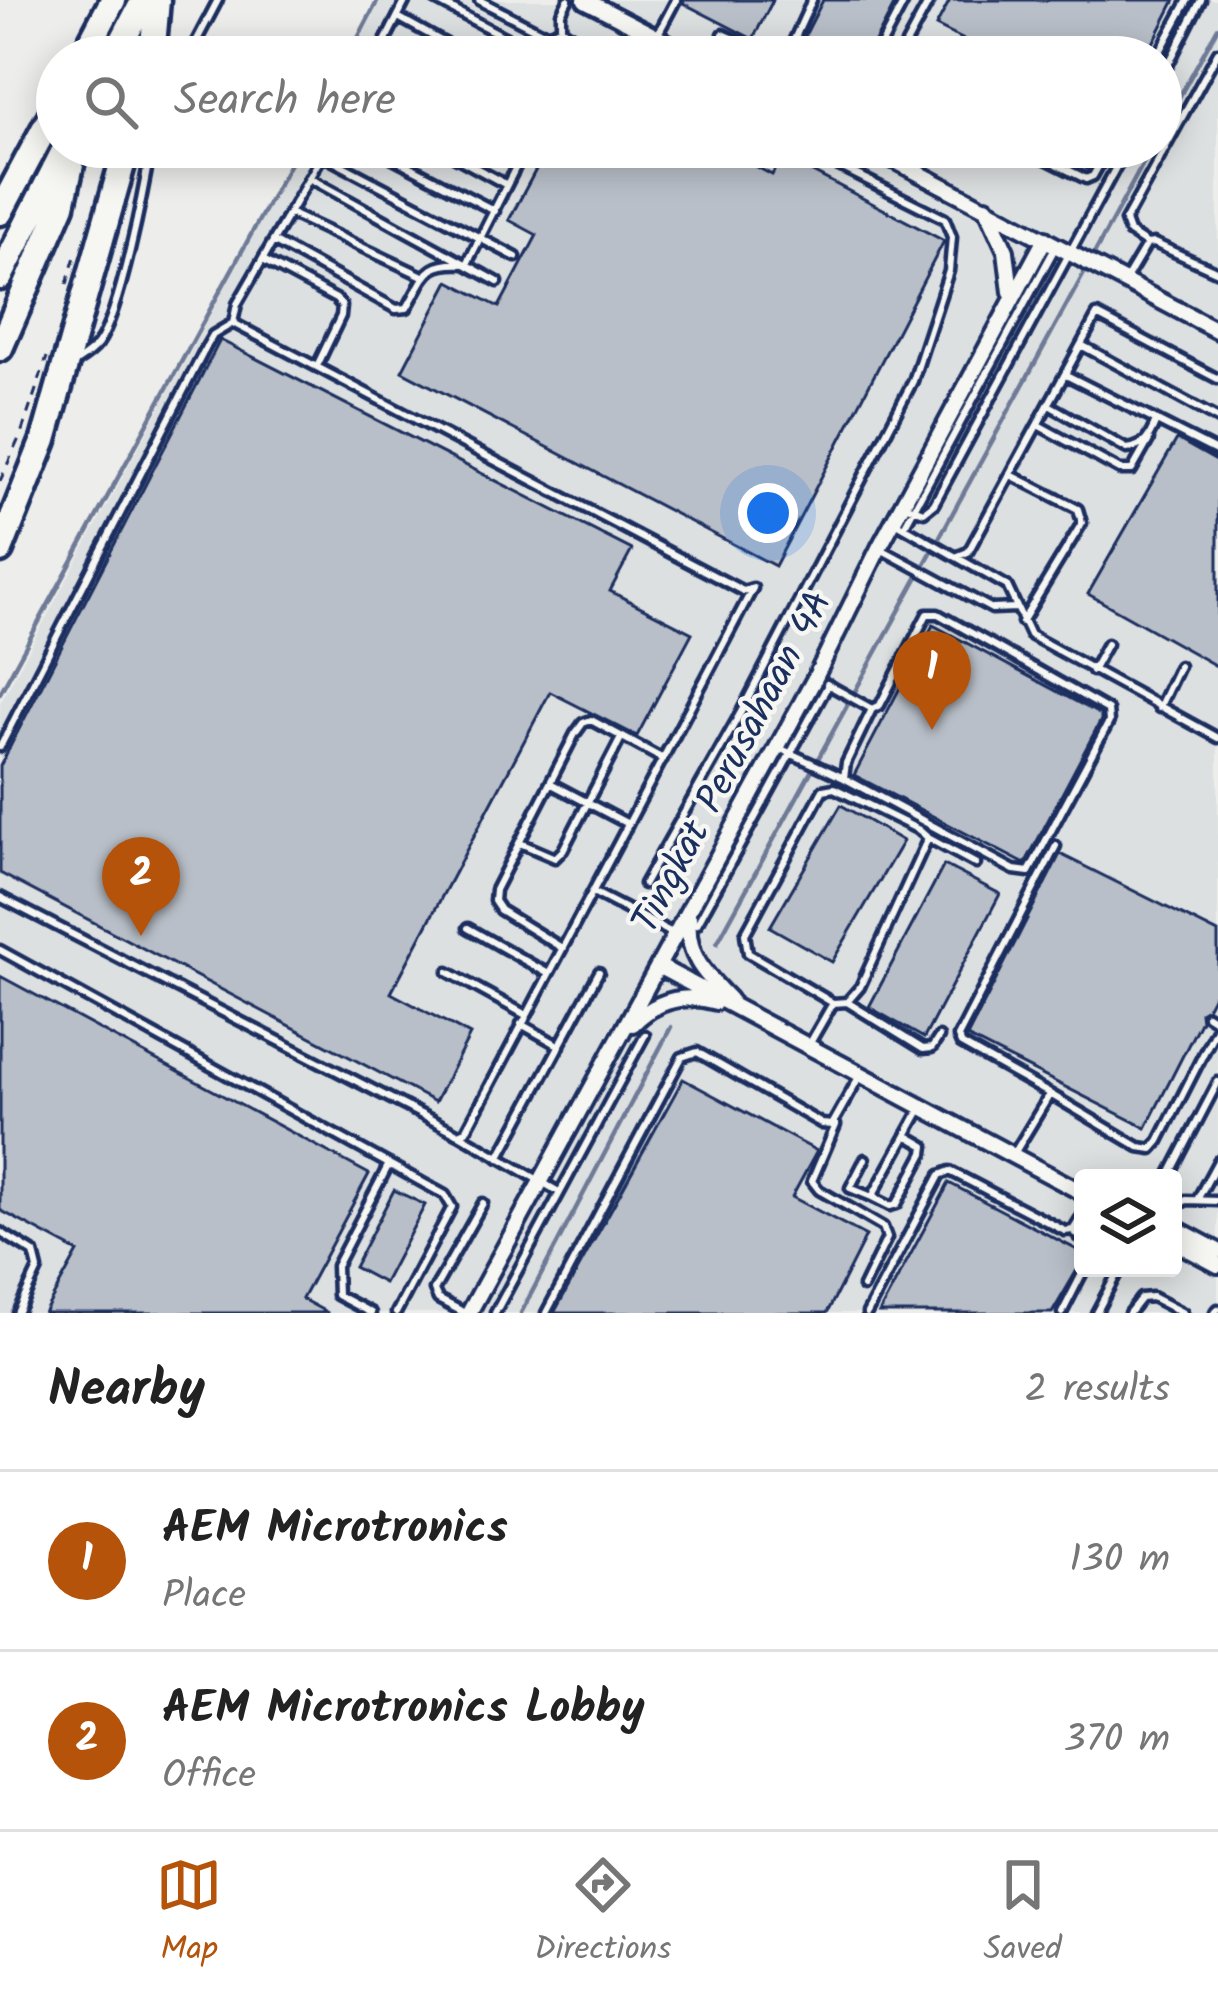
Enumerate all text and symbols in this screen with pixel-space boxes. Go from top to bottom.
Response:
search box [36,36,1182,168]
text: Search here [174,66,396,138]
icon: search [78,69,144,135]
your location [738,483,798,543]
street label: Tingkat Perusahaan 4A [617,580,850,946]
pin: 1 [893,631,971,730]
pin: 2 [102,837,180,936]
map controls [1074,1169,1182,1277]
button: layers [1074,1169,1182,1277]
text: Nearby [48,1351,205,1432]
text: 2 results [1025,1360,1170,1422]
text: AEM Microtronics [162,1494,508,1566]
text: 1 [81,1530,93,1592]
text: 130 m [1069,1530,1170,1592]
text: Place [162,1566,246,1628]
text: AEM Microtronics Lobby [162,1674,645,1746]
text: 2 [76,1710,98,1772]
text: 370 m [1064,1710,1170,1772]
text: Office [162,1746,256,1808]
tab: Map [156,1852,222,1977]
tab: Directions [534,1852,671,1977]
tab: Saved [984,1852,1062,1977]

